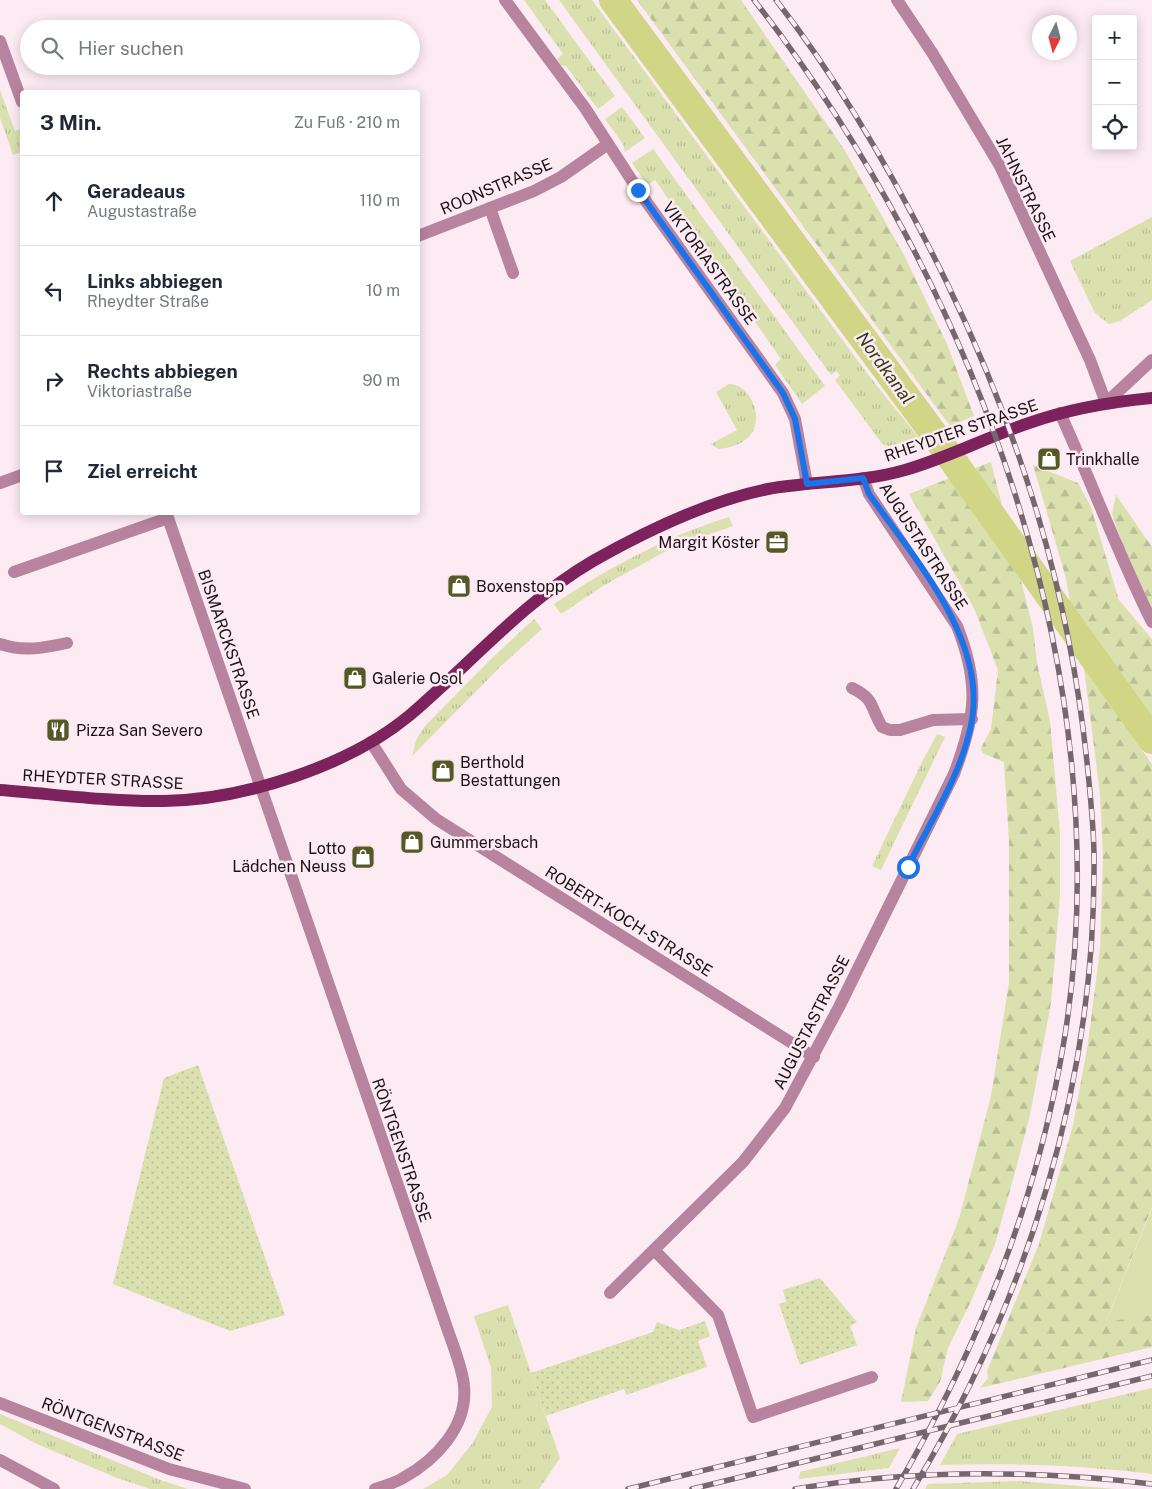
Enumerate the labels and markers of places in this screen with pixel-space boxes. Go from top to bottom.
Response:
shop icon: Trinkhalle [1036,446,1062,472]
place label: Trinkhalle [1066,450,1140,469]
office icon: Margit Köster [764,529,790,555]
place label: Margit Köster [658,533,760,552]
shop icon: Boxenstopp [446,573,472,599]
place label: Boxenstopp [476,577,564,596]
shop icon: Galerie Osol [342,665,368,691]
place label: Galerie Osol [372,669,463,688]
restaurant icon: Pizza San Severo [45,717,71,743]
place label: Pizza San Severo [76,721,203,740]
place label: Berthold Bestattungen [460,753,561,790]
shop icon: Berthold Bestattungen [430,758,456,784]
shop icon: Gummersbach [399,829,425,855]
place label: Gummersbach [430,833,538,852]
place label: Lotto Lädchen Neuss [232,839,346,876]
shop icon: Lotto Lädchen Neuss [350,844,376,870]

